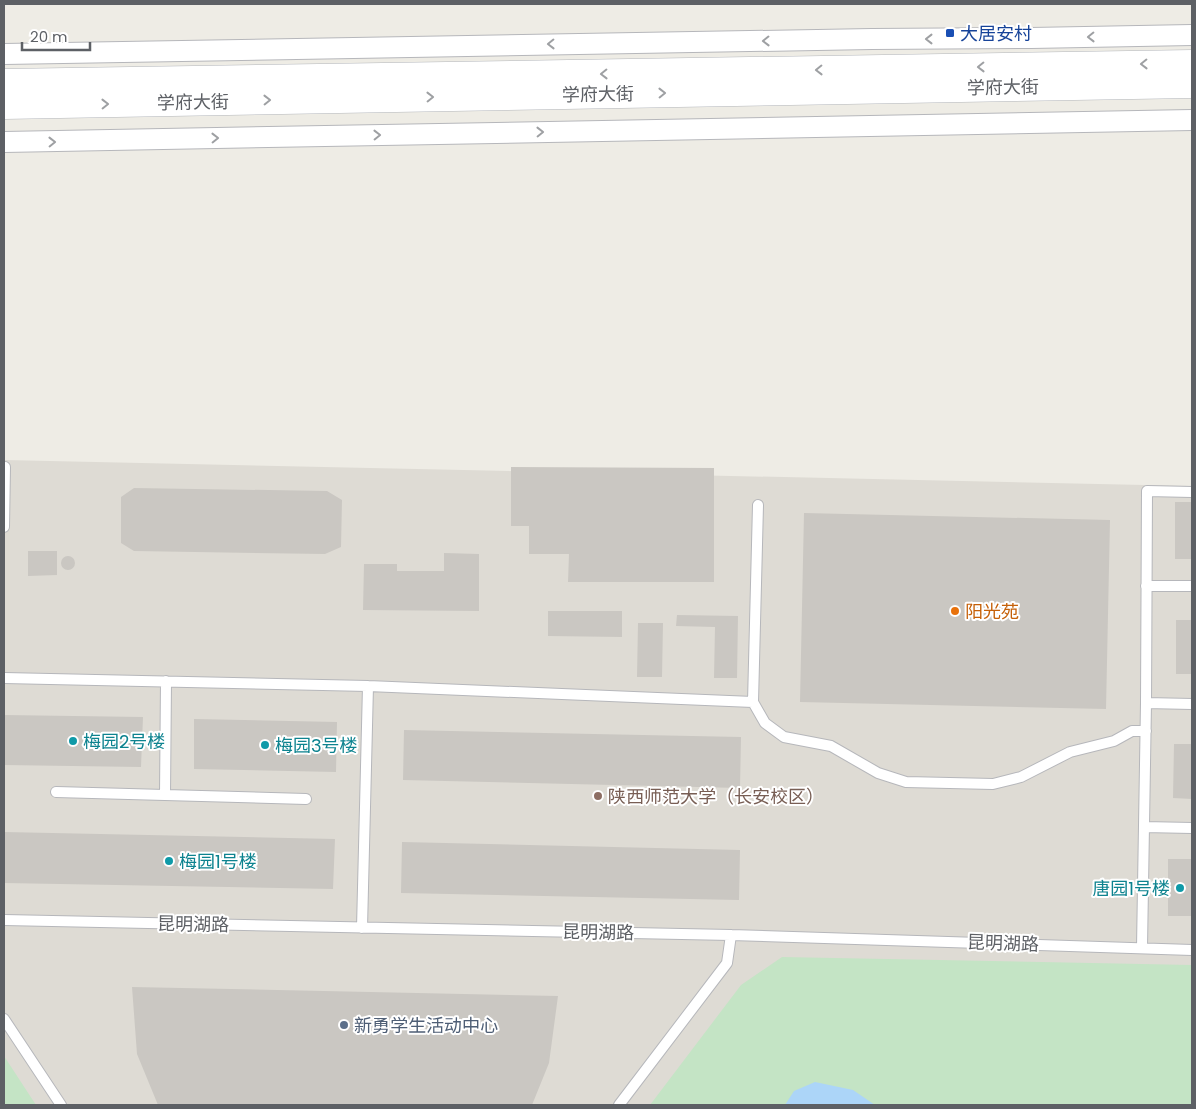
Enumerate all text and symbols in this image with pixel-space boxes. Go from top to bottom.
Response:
scale bar [22,20,90,52]
place label: 大居安村 [960,21,1032,46]
text: 20 m [30,26,68,47]
marker: 大居安村 [944,27,956,39]
one-way arrow [1087,32,1094,42]
one-way arrow [924,34,932,44]
one-way arrow [762,36,770,46]
one-way arrow [547,39,555,50]
one-way arrow [1139,59,1147,70]
one-way arrow [977,62,985,73]
one-way arrow [814,65,822,76]
one-way arrow [599,69,607,79]
street label: 学府大街 [967,74,1039,100]
street label: 学府大街 [562,81,634,107]
one-way arrow [659,88,667,98]
street label: 学府大街 [157,89,229,115]
one-way arrow [426,92,434,103]
one-way arrow [264,95,272,106]
one-way arrow [101,98,109,109]
one-way arrow [536,127,544,137]
one-way arrow [374,130,382,140]
one-way arrow [211,133,219,144]
one-way arrow [49,136,57,147]
place label: 阳光苑 [965,599,1019,624]
marker: 阳光苑 [949,605,961,617]
place label: 梅园2号楼 [83,729,165,754]
place label: 梅园3号楼 [275,733,358,758]
marker: 梅园2号楼 [67,735,79,747]
marker: 梅园3号楼 [259,739,271,751]
place label: 陕西师范大学（长安校区） [608,784,824,809]
marker: 陕西师范大学（长安校区） [592,790,604,802]
place label: 梅园1号楼 [179,849,257,874]
marker: 梅园1号楼 [163,855,175,867]
place label: 唐园1号楼 [1092,876,1170,901]
marker: 唐园1号楼 [1174,882,1186,894]
street label: 昆明湖路 [157,911,229,937]
street label: 昆明湖路 [562,919,634,945]
street label: 昆明湖路 [967,929,1039,957]
place label: 新勇学生活动中心 [354,1013,498,1038]
marker: 新勇学生活动中心 [338,1019,350,1031]

